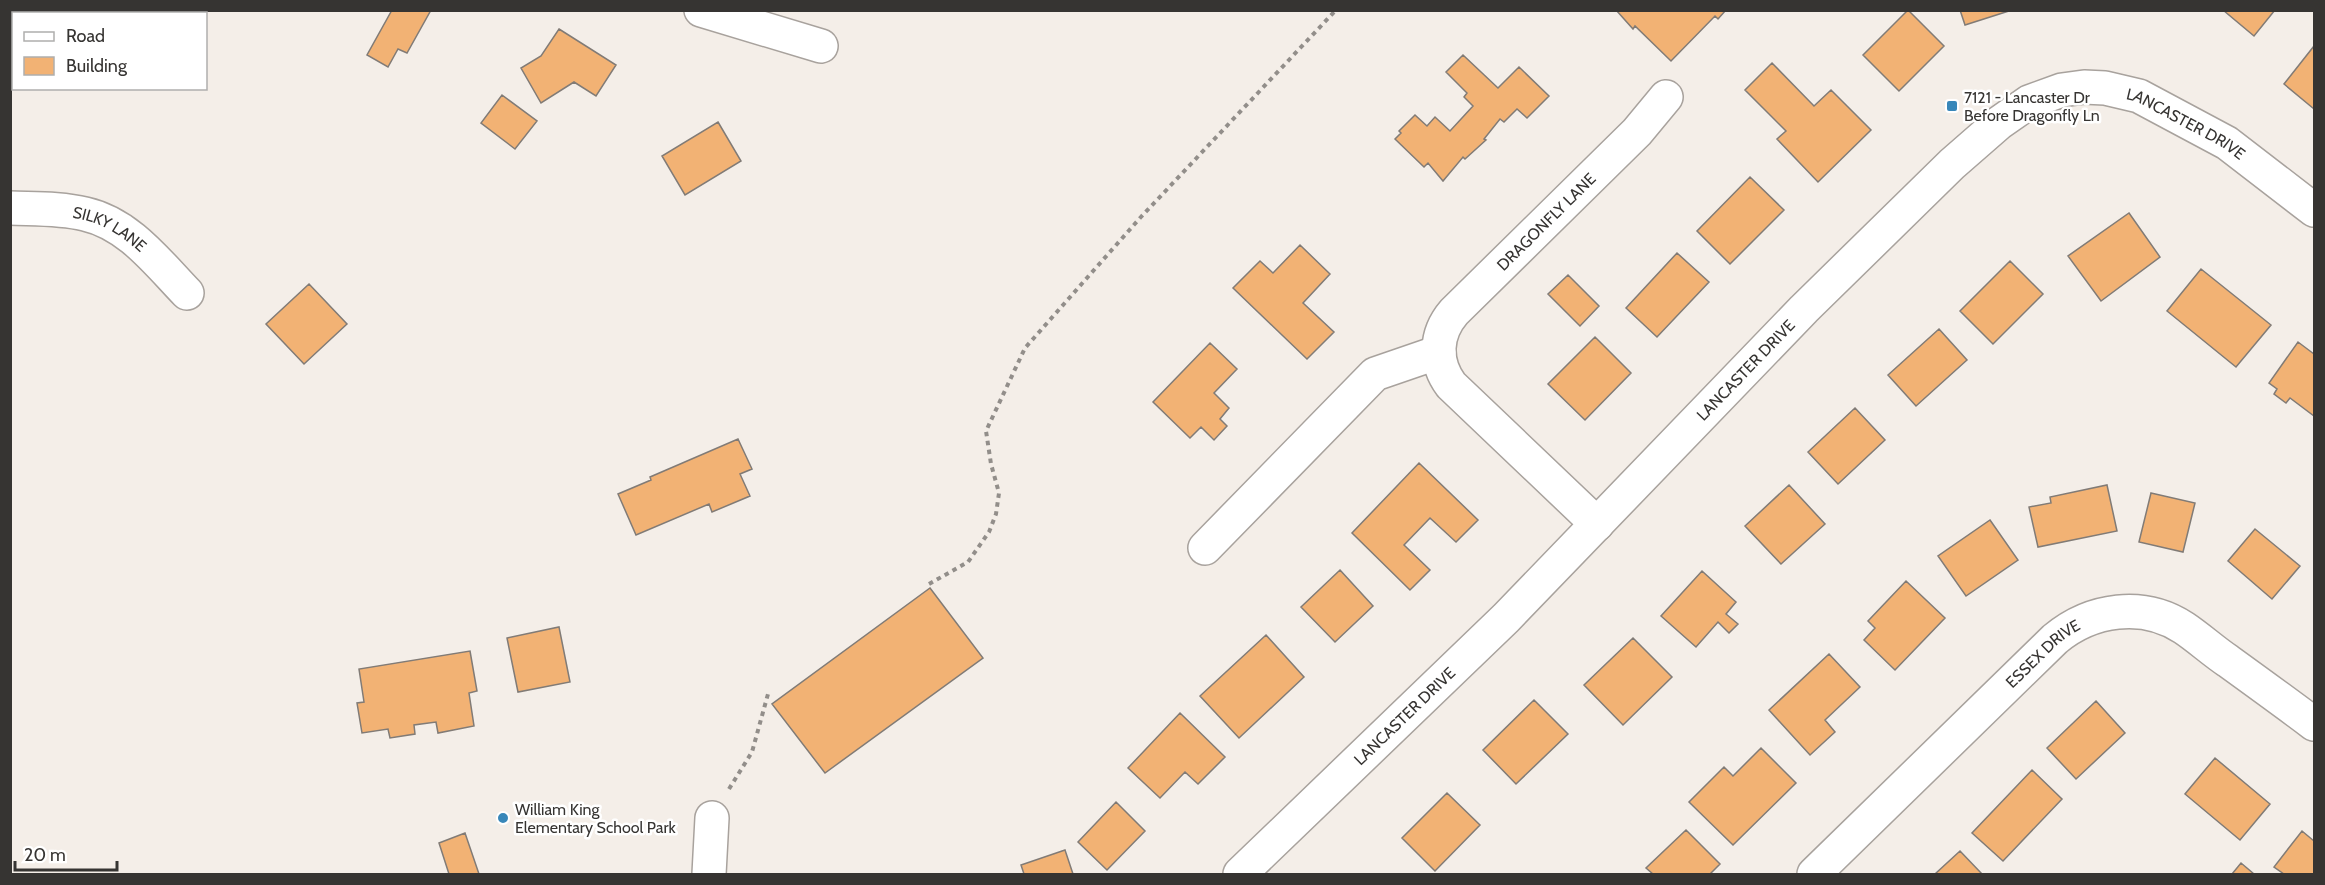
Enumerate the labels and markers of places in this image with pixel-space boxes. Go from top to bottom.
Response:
place label: 7121 - Lancaster Dr Before Dragonfly Ln [1964,88,2100,125]
marker: 7121 - Lancaster Dr Before Dragonfly Ln [1945,99,1959,113]
place label: William King Elementary School Park [515,800,677,837]
marker: William King Elementary School Park [496,811,510,825]

